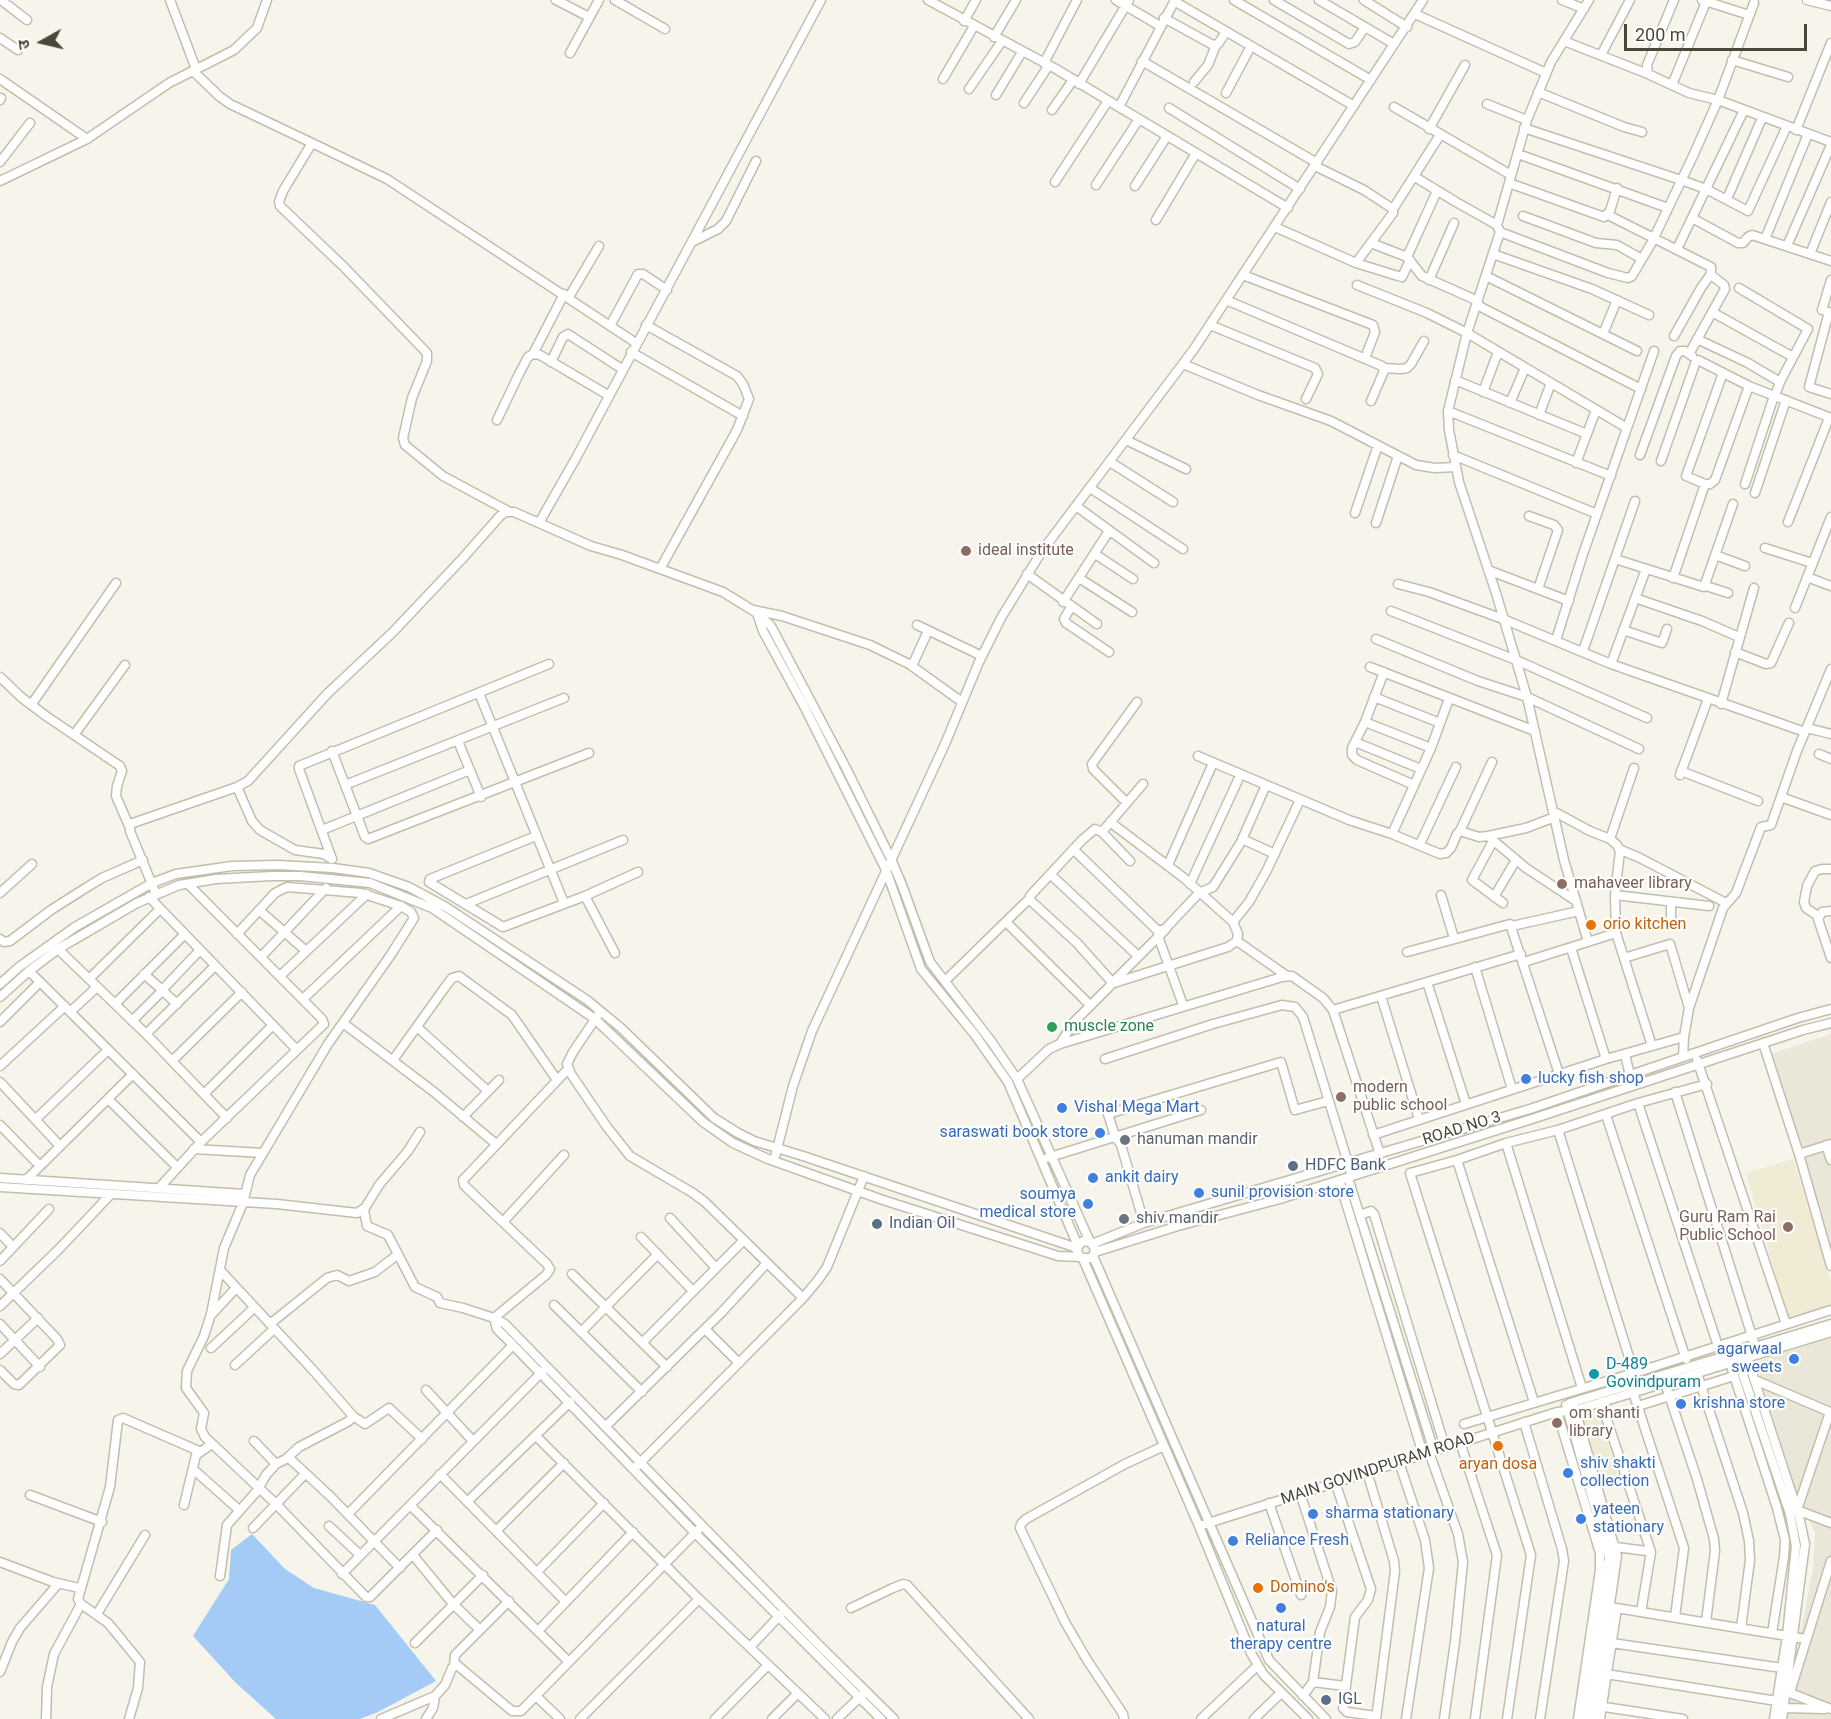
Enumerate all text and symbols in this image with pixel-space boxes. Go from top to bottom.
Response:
north arrow [12,12,72,72]
scale bar [1627,12,1810,50]
text: 200 m [1635,24,1686,45]
text: उ [14,39,34,51]
place label: ideal institute [978,541,1074,561]
marker: ideal institute [959,544,973,558]
place label: mahaveer library [1574,874,1692,894]
marker: mahaveer library [1555,877,1569,891]
place label: orio kitchen [1603,915,1686,935]
marker: orio kitchen [1584,918,1598,932]
place label: muscle zone [1064,1017,1154,1037]
marker: muscle zone [1045,1020,1059,1034]
place label: lucky fish shop [1538,1069,1644,1089]
marker: lucky fish shop [1519,1072,1533,1086]
place label: modern public school [1353,1078,1448,1116]
marker: modern public school [1334,1090,1348,1104]
place label: Vishal Mega Mart [1074,1098,1200,1118]
marker: Vishal Mega Mart [1055,1101,1069,1115]
street label: ROAD NO 3 [1420,1108,1504,1150]
place label: saraswati book store [940,1123,1088,1143]
marker: saraswati book store [1093,1126,1107,1140]
place label: hanuman mandir [1137,1130,1258,1150]
marker: hanuman mandir [1118,1133,1132,1147]
place label: HDFC Bank [1305,1156,1386,1176]
marker: HDFC Bank [1286,1159,1300,1173]
place label: ankit dairy [1105,1168,1178,1188]
marker: ankit dairy [1086,1171,1100,1185]
place label: sunil provision store [1211,1183,1354,1203]
place label: soumya medical store [979,1185,1076,1223]
marker: sunil provision store [1192,1186,1206,1200]
marker: soumya medical store [1081,1197,1095,1211]
place label: Guru Ram Rai Public School [1679,1208,1776,1246]
place label: shiv mandir [1136,1209,1219,1229]
marker: shiv mandir [1117,1212,1131,1226]
place label: Indian Oil [889,1214,955,1234]
marker: Indian Oil [870,1217,884,1231]
marker: Guru Ram Rai Public School [1781,1220,1795,1234]
place label: agarwaal sweets [1717,1340,1782,1378]
marker: agarwaal sweets [1787,1352,1801,1366]
place label: D-489 Govindpuram [1606,1355,1701,1393]
marker: D-489 Govindpuram [1587,1367,1601,1381]
place label: krishna store [1693,1394,1785,1414]
marker: krishna store [1674,1397,1688,1411]
place label: om shanti library [1569,1404,1640,1442]
marker: om shanti library [1550,1416,1564,1430]
street label: MAIN GOVINDPURAM ROAD [1279,1429,1477,1509]
marker: aryan dosa [1491,1439,1505,1453]
place label: shiv shakti collection [1580,1454,1656,1492]
place label: aryan dosa [1459,1455,1537,1475]
marker: shiv shakti collection [1561,1466,1575,1480]
place label: yateen stationary [1593,1500,1664,1538]
place label: sharma stationary [1325,1504,1454,1524]
marker: sharma stationary [1306,1507,1320,1521]
marker: yateen stationary [1574,1512,1588,1526]
place label: Reliance Fresh [1245,1531,1349,1551]
marker: Reliance Fresh [1226,1534,1240,1548]
place label: Domino's [1270,1578,1335,1598]
marker: Domino's [1251,1581,1265,1595]
marker: natural therapy centre [1274,1601,1288,1615]
place label: natural therapy centre [1230,1617,1332,1655]
place label: IGL [1338,1690,1362,1710]
marker: IGL [1319,1693,1333,1707]

